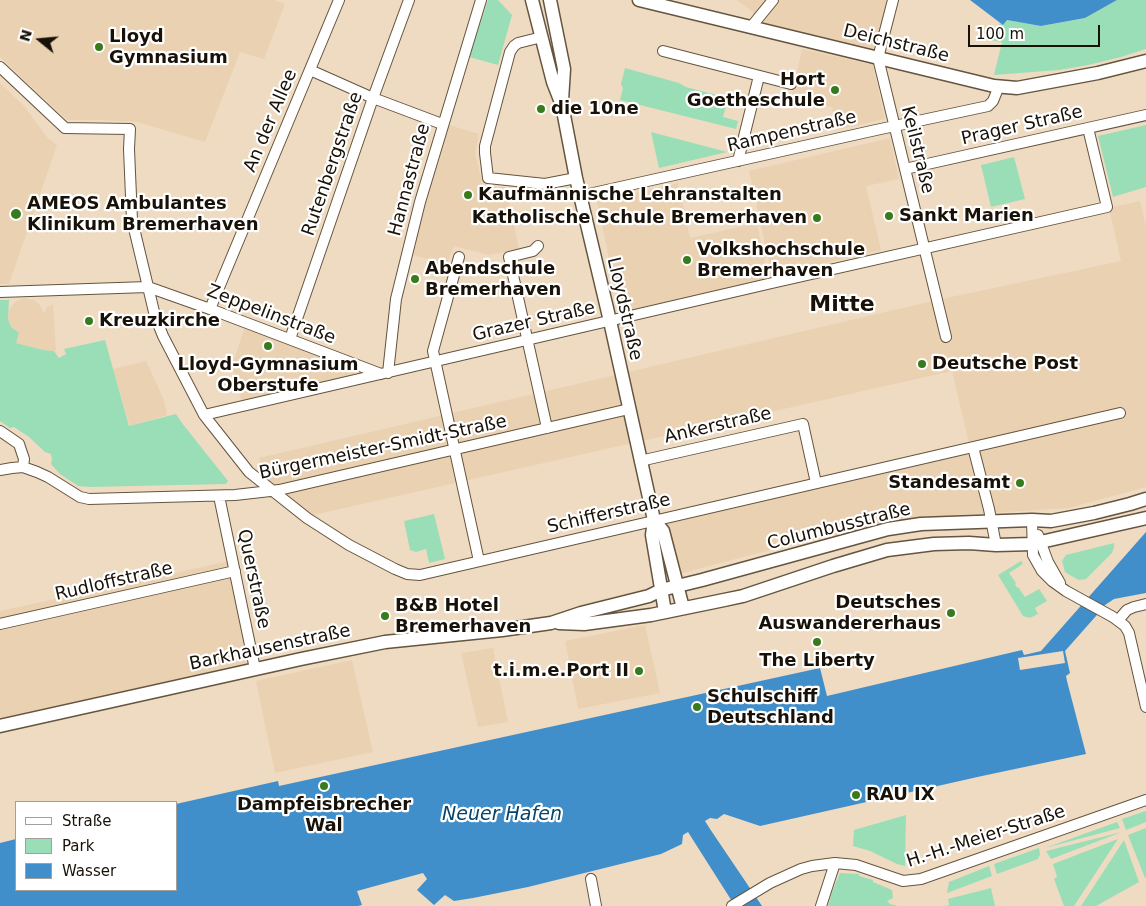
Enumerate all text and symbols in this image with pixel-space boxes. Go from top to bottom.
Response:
north arrow [15,15,65,65]
scale bar [971,15,1104,47]
street label: Deichstraße [841,20,951,68]
text: 100 m [976,25,1024,43]
place label: Lloyd Gymnasium [109,26,228,68]
text: N [16,28,35,44]
marker: Lloyd Gymnasium [93,41,105,53]
street label: An der Allee [240,66,302,176]
place label: Hort Goetheschule [687,69,825,112]
marker: Hort Goetheschule [829,84,841,96]
street label: Rutenbergstraße [298,89,368,239]
place label: die 10ne [551,98,639,120]
street label: Prager Straße [959,102,1085,150]
marker: die 10ne [535,103,547,115]
street label: Keilstraße [896,104,938,196]
street label: Rampenstraße [725,107,859,157]
street label: Hannastraße [385,121,435,239]
place label: Kaufmännische Lehranstalten [478,184,782,206]
marker: Kaufmännische Lehranstalten [462,189,474,201]
place label: AMEOS Ambulantes Klinikum Bremerhaven [27,193,258,235]
place label: Sankt Marien [899,205,1034,227]
marker: AMEOS Ambulantes Klinikum Bremerhaven [9,207,23,221]
place label: Katholische Schule Bremerhaven [472,207,807,229]
marker: Sankt Marien [883,210,895,222]
marker: Katholische Schule Bremerhaven [811,212,823,224]
place label: Volkshochschule Bremerhaven [697,239,865,282]
marker: Volkshochschule Bremerhaven [681,254,693,266]
street label: Lloydstraße [602,255,646,363]
place label: Abendschule Bremerhaven [425,258,561,300]
marker: Abendschule Bremerhaven [409,273,421,285]
street label: Zeppelinstraße [204,281,338,349]
district label: Mitte [809,292,875,318]
street label: Grazer Straße [471,297,597,347]
place label: Kreuzkirche [99,310,220,332]
marker: Kreuzkirche [83,315,95,327]
marker: Lloyd-Gymnasium Oberstufe [262,340,274,352]
place label: Deutsche Post [932,353,1078,375]
place label: Lloyd-Gymnasium Oberstufe [178,354,358,396]
marker: Deutsche Post [916,358,928,370]
street label: Ankerstraße [662,403,774,449]
street label: Bürgermeister-Smidt-Straße [257,411,509,485]
place label: Standesamt [888,472,1010,494]
marker: Standesamt [1014,477,1026,489]
street label: Schifferstraße [545,489,673,539]
street label: Columbusstraße [765,499,913,555]
street label: Querstraße [232,527,274,631]
street label: Rudloffstraße [53,558,175,606]
place label: Deutsches Auswandererhaus [758,592,941,634]
place label: B&B Hotel Bremerhaven [395,595,531,638]
marker: Deutsches Auswandererhaus [945,607,957,619]
marker: B&B Hotel Bremerhaven [379,610,391,622]
street label: Barkhausenstraße [187,620,353,676]
marker: The Liberty [811,636,823,648]
place label: The Liberty [759,650,875,672]
place label: t.i.m.e.Port II [493,660,629,682]
marker: t.i.m.e.Port II [633,665,645,677]
place label: Schulschiff Deutschland [707,686,834,729]
marker: Schulschiff Deutschland [691,701,703,713]
marker: Dampfeisbrecher Wal [318,780,330,792]
place label: RAU IX [866,784,935,806]
marker: RAU IX [850,789,862,801]
place label: Dampfeisbrecher Wal [237,794,411,836]
legend [15,801,178,891]
street label: H.-H.-Meier-Straße [904,801,1068,873]
water label: Neuer Hafen [442,804,562,826]
text: Straße [62,812,111,830]
text: Park [62,837,94,855]
text: Wasser [62,862,116,880]

